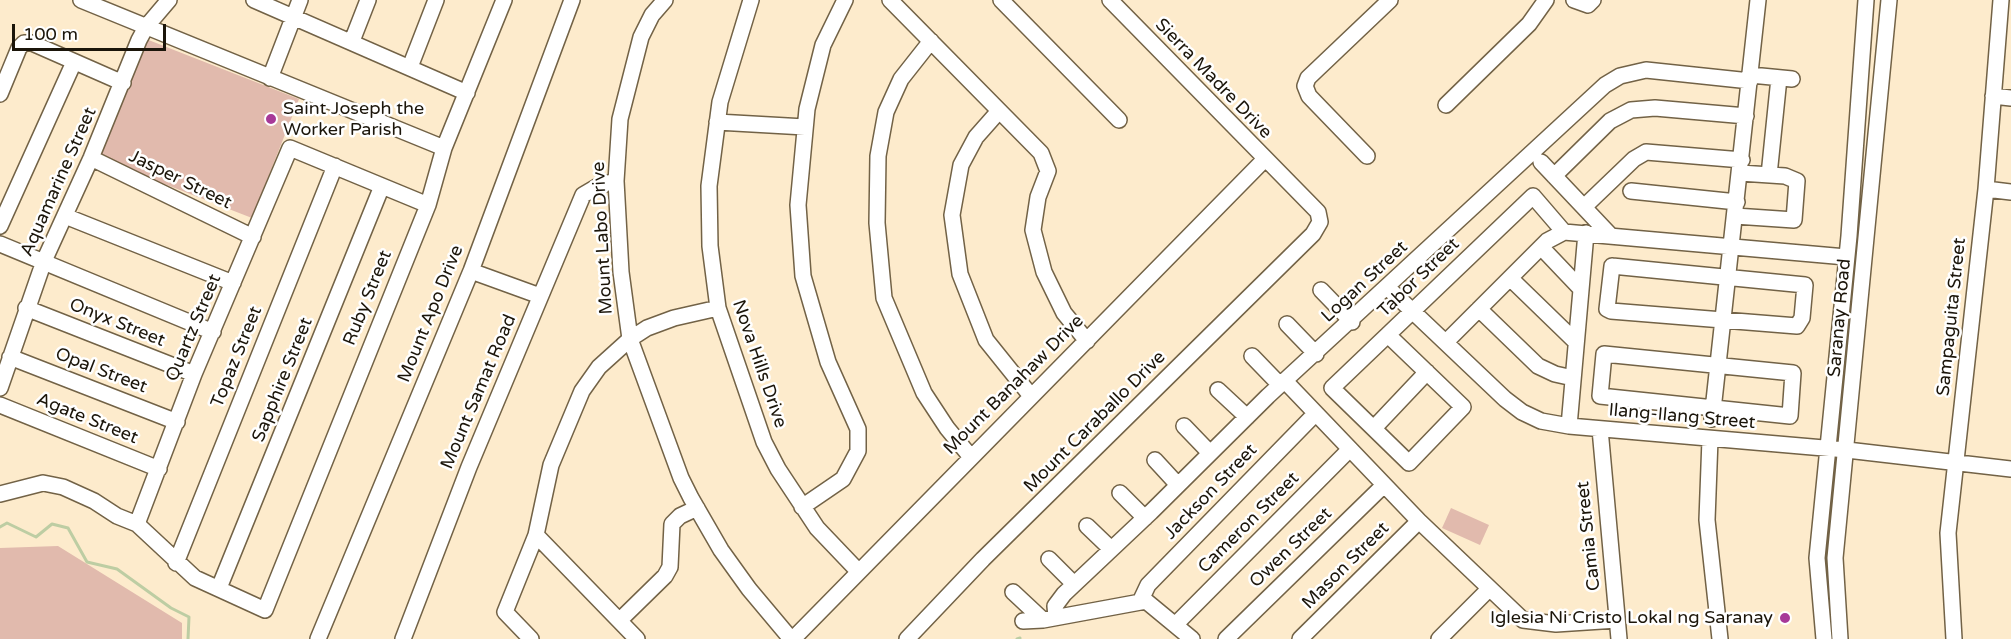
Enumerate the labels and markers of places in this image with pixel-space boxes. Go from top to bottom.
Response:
place label: Saint Joseph the Worker Parish [283,98,424,140]
marker: Saint Joseph the Worker Parish [264,112,278,126]
place label: Iglesia Ni Cristo Lokal ng Saranay [1490,607,1773,629]
marker: Iglesia Ni Cristo Lokal ng Saranay [1778,611,1792,625]

